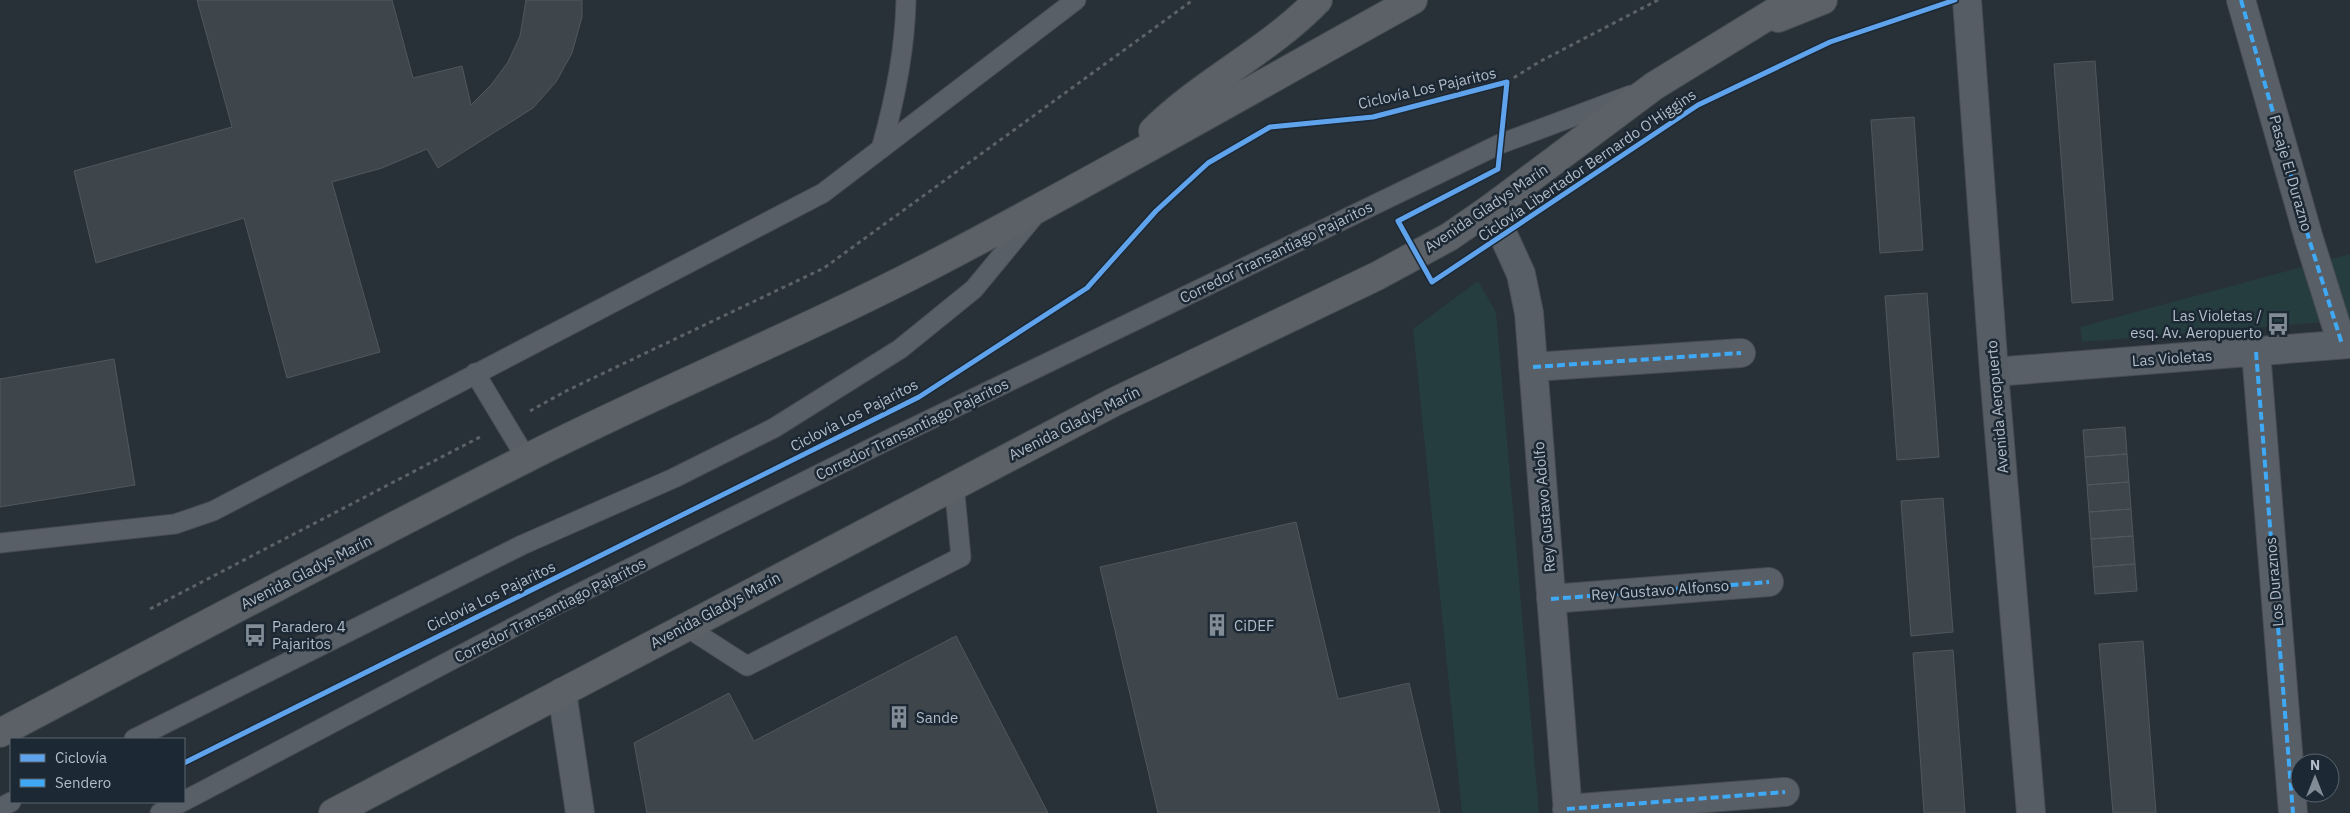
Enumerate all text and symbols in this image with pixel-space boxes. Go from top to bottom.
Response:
street label: Ciclovía Los Pajaritos [1356,63,1498,113]
street label: Ciclovía Libertador Bernardo O'Higgins [1474,85,1700,245]
street label: Pasaje El Durazno [2265,113,2317,233]
street label: Avenida Gladys Marín [1421,160,1551,256]
street label: Corredor Transantiago Pajaritos [1176,197,1376,307]
place label: Las Violetas / esq. Av. Aeropuerto [2130,306,2262,342]
bus stop icon: Las Violetas / esq. Av. Aeropuerto [2265,311,2291,337]
street label: Avenida Aeropuerto [1982,340,2012,474]
street label: Las Violetas [2131,346,2213,370]
street label: Ciclovía Los Pajaritos [787,374,921,456]
street label: Corredor Transantiago Pajaritos [812,374,1012,484]
street label: Avenida Gladys Marín [1005,382,1143,464]
street label: Rey Gustavo Adolfo [1529,441,1559,573]
street label: Avenida Gladys Marín [237,531,375,613]
street label: Los Duraznos [2261,536,2287,628]
street label: Corredor Transantiago Pajaritos [451,553,649,667]
street label: Ciclovía Los Pajaritos [423,557,559,635]
street label: Avenida Gladys Marín [647,568,783,652]
street label: Rey Gustavo Alfonso [1590,576,1730,604]
building icon: CiDEF [1204,612,1230,638]
place label: CiDEF [1234,616,1274,635]
place label: Paradero 4 Pajaritos [272,617,346,653]
bus stop icon: Paradero 4 Pajaritos [242,622,268,648]
building icon: Sande [886,704,912,730]
place label: Sande [916,708,958,727]
legend [10,738,185,803]
text: Ciclovía [55,748,107,767]
north arrow [2290,753,2340,803]
text: N [2310,756,2320,774]
text: Sendero [55,773,111,792]

